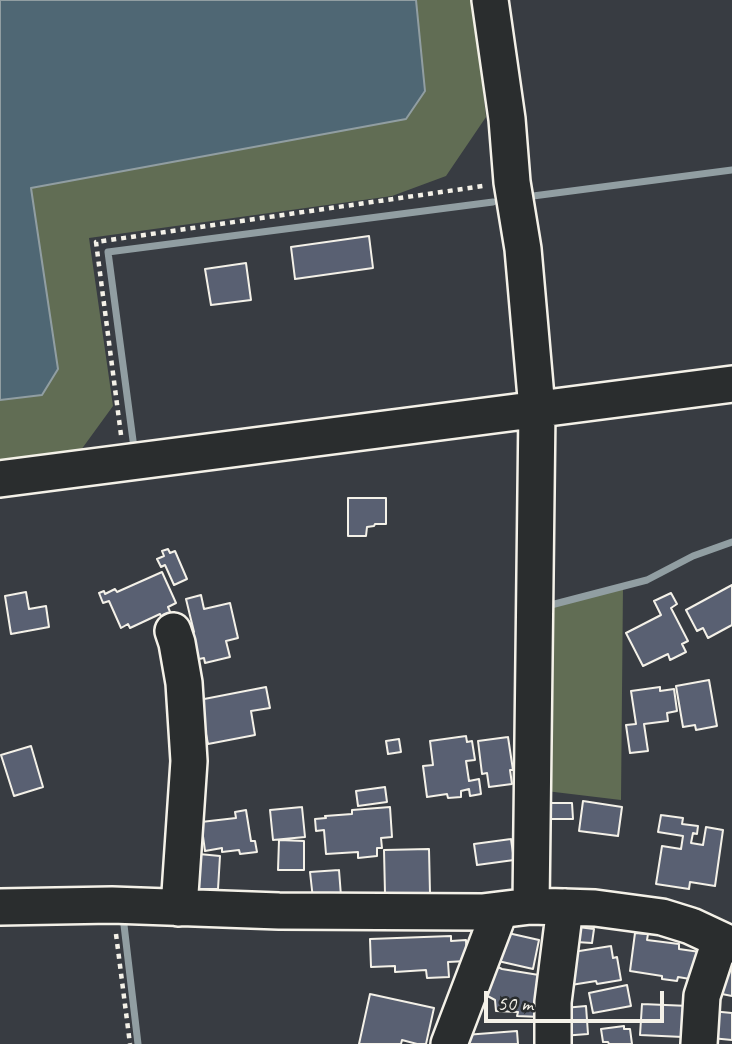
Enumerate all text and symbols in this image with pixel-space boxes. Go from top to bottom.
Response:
scale bar [487,978,667,1022]
text: 50 m [497,990,533,1016]

